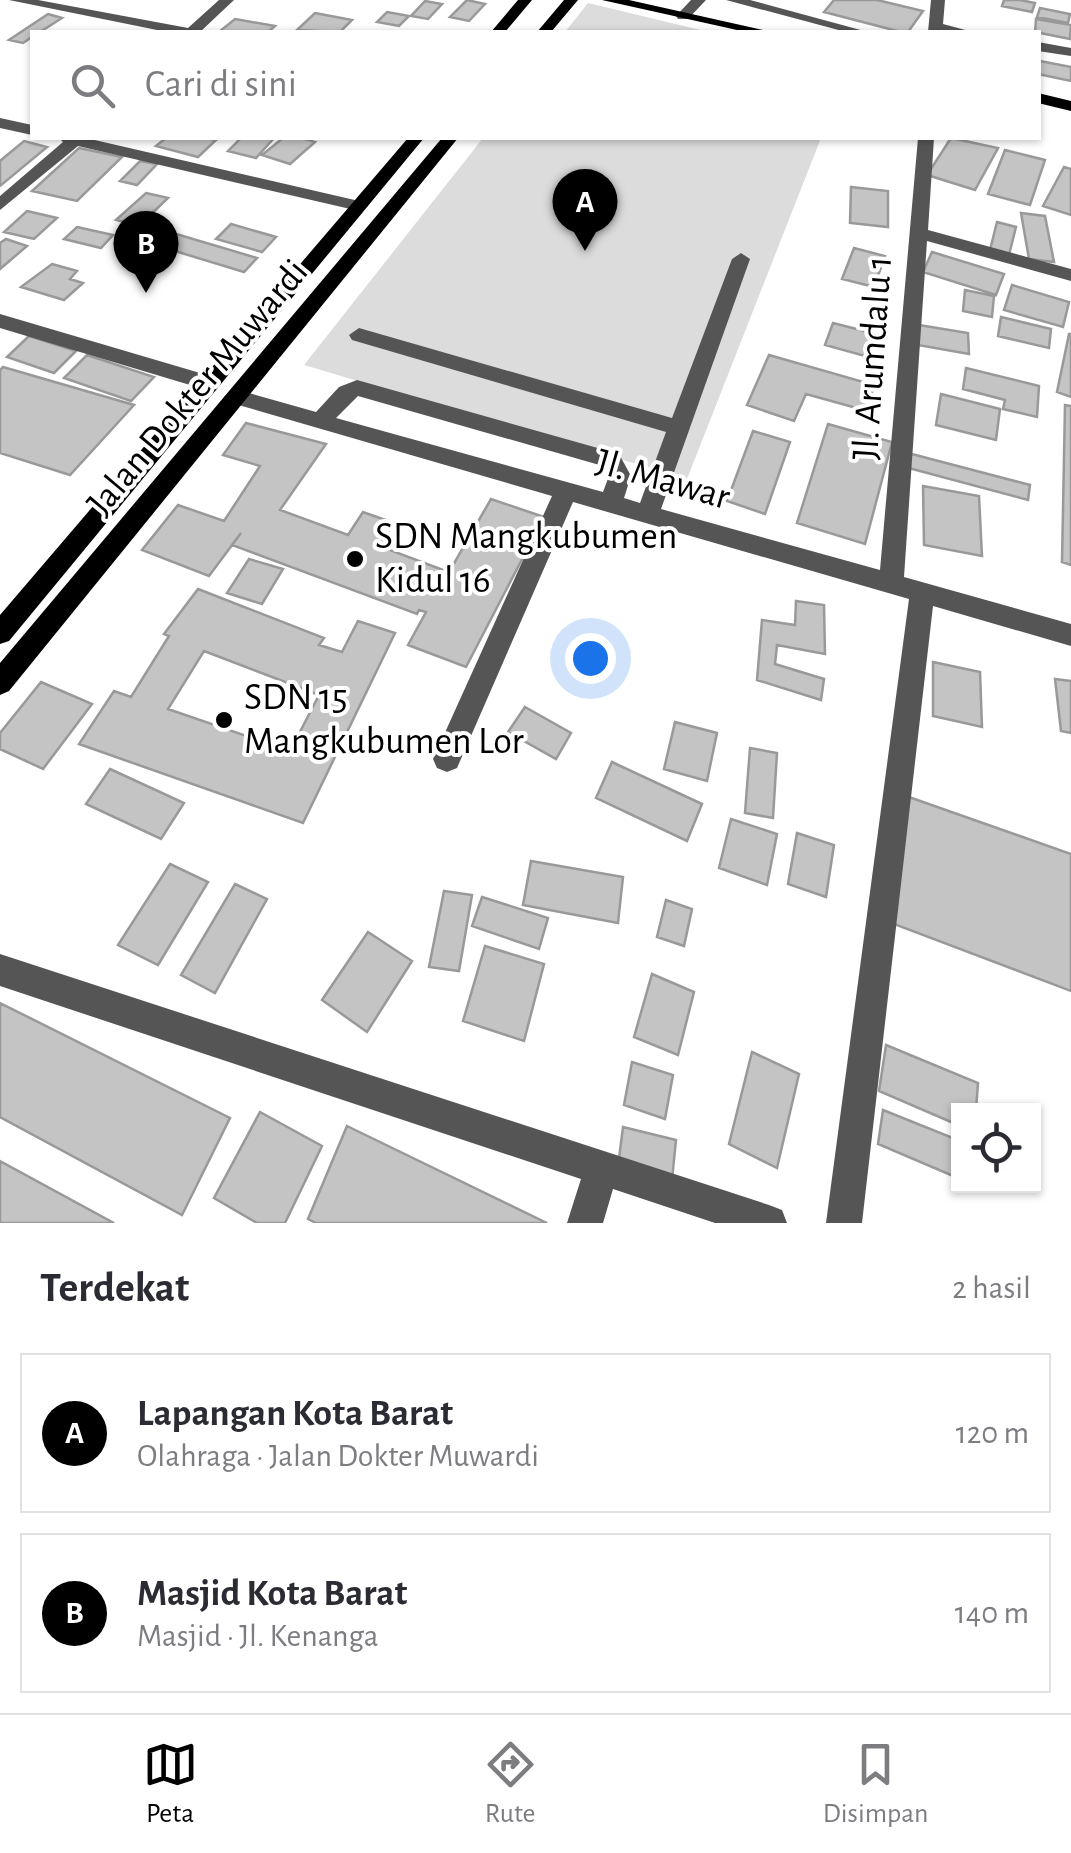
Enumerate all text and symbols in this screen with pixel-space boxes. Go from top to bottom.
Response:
search box [30,30,1041,140]
icon: search [65,58,120,113]
text: Cari di sini [145,66,297,104]
pin: A [552,168,618,251]
pin: B [114,210,178,293]
street label: Jalan Dokter Muwardi [80,253,316,523]
street label: Jl. Arumdalu 1 [847,255,899,461]
street label: Jl. Mawar [592,443,735,517]
place label: SDN Mangkubumen Kidul 16 [375,518,677,600]
marker: SDN Mangkubumen Kidul 16 [344,548,366,570]
your location [565,633,616,684]
place label: SDN 15 Mangkubumen Lor [244,679,524,761]
marker: SDN 15 Mangkubumen Lor [213,709,235,731]
map controls [951,1103,1041,1193]
button: locate [951,1103,1041,1193]
text: Terdekat [40,1267,189,1309]
text: 2 hasil [952,1272,1031,1304]
text: Lapangan Kota Barat [137,1395,453,1433]
text: A [65,1417,84,1449]
text: 120 m [956,1417,1029,1449]
text: Olahraga · Jalan Dokter Muwardi [137,1440,539,1472]
text: Masjid Kota Barat [137,1575,407,1613]
text: B [65,1597,84,1629]
text: 140 m [955,1597,1029,1629]
text: Masjid · Jl. Kenanga [137,1620,379,1652]
tab: Peta [143,1737,198,1831]
tab: Rute [483,1737,538,1831]
tab: Disimpan [823,1737,928,1831]

